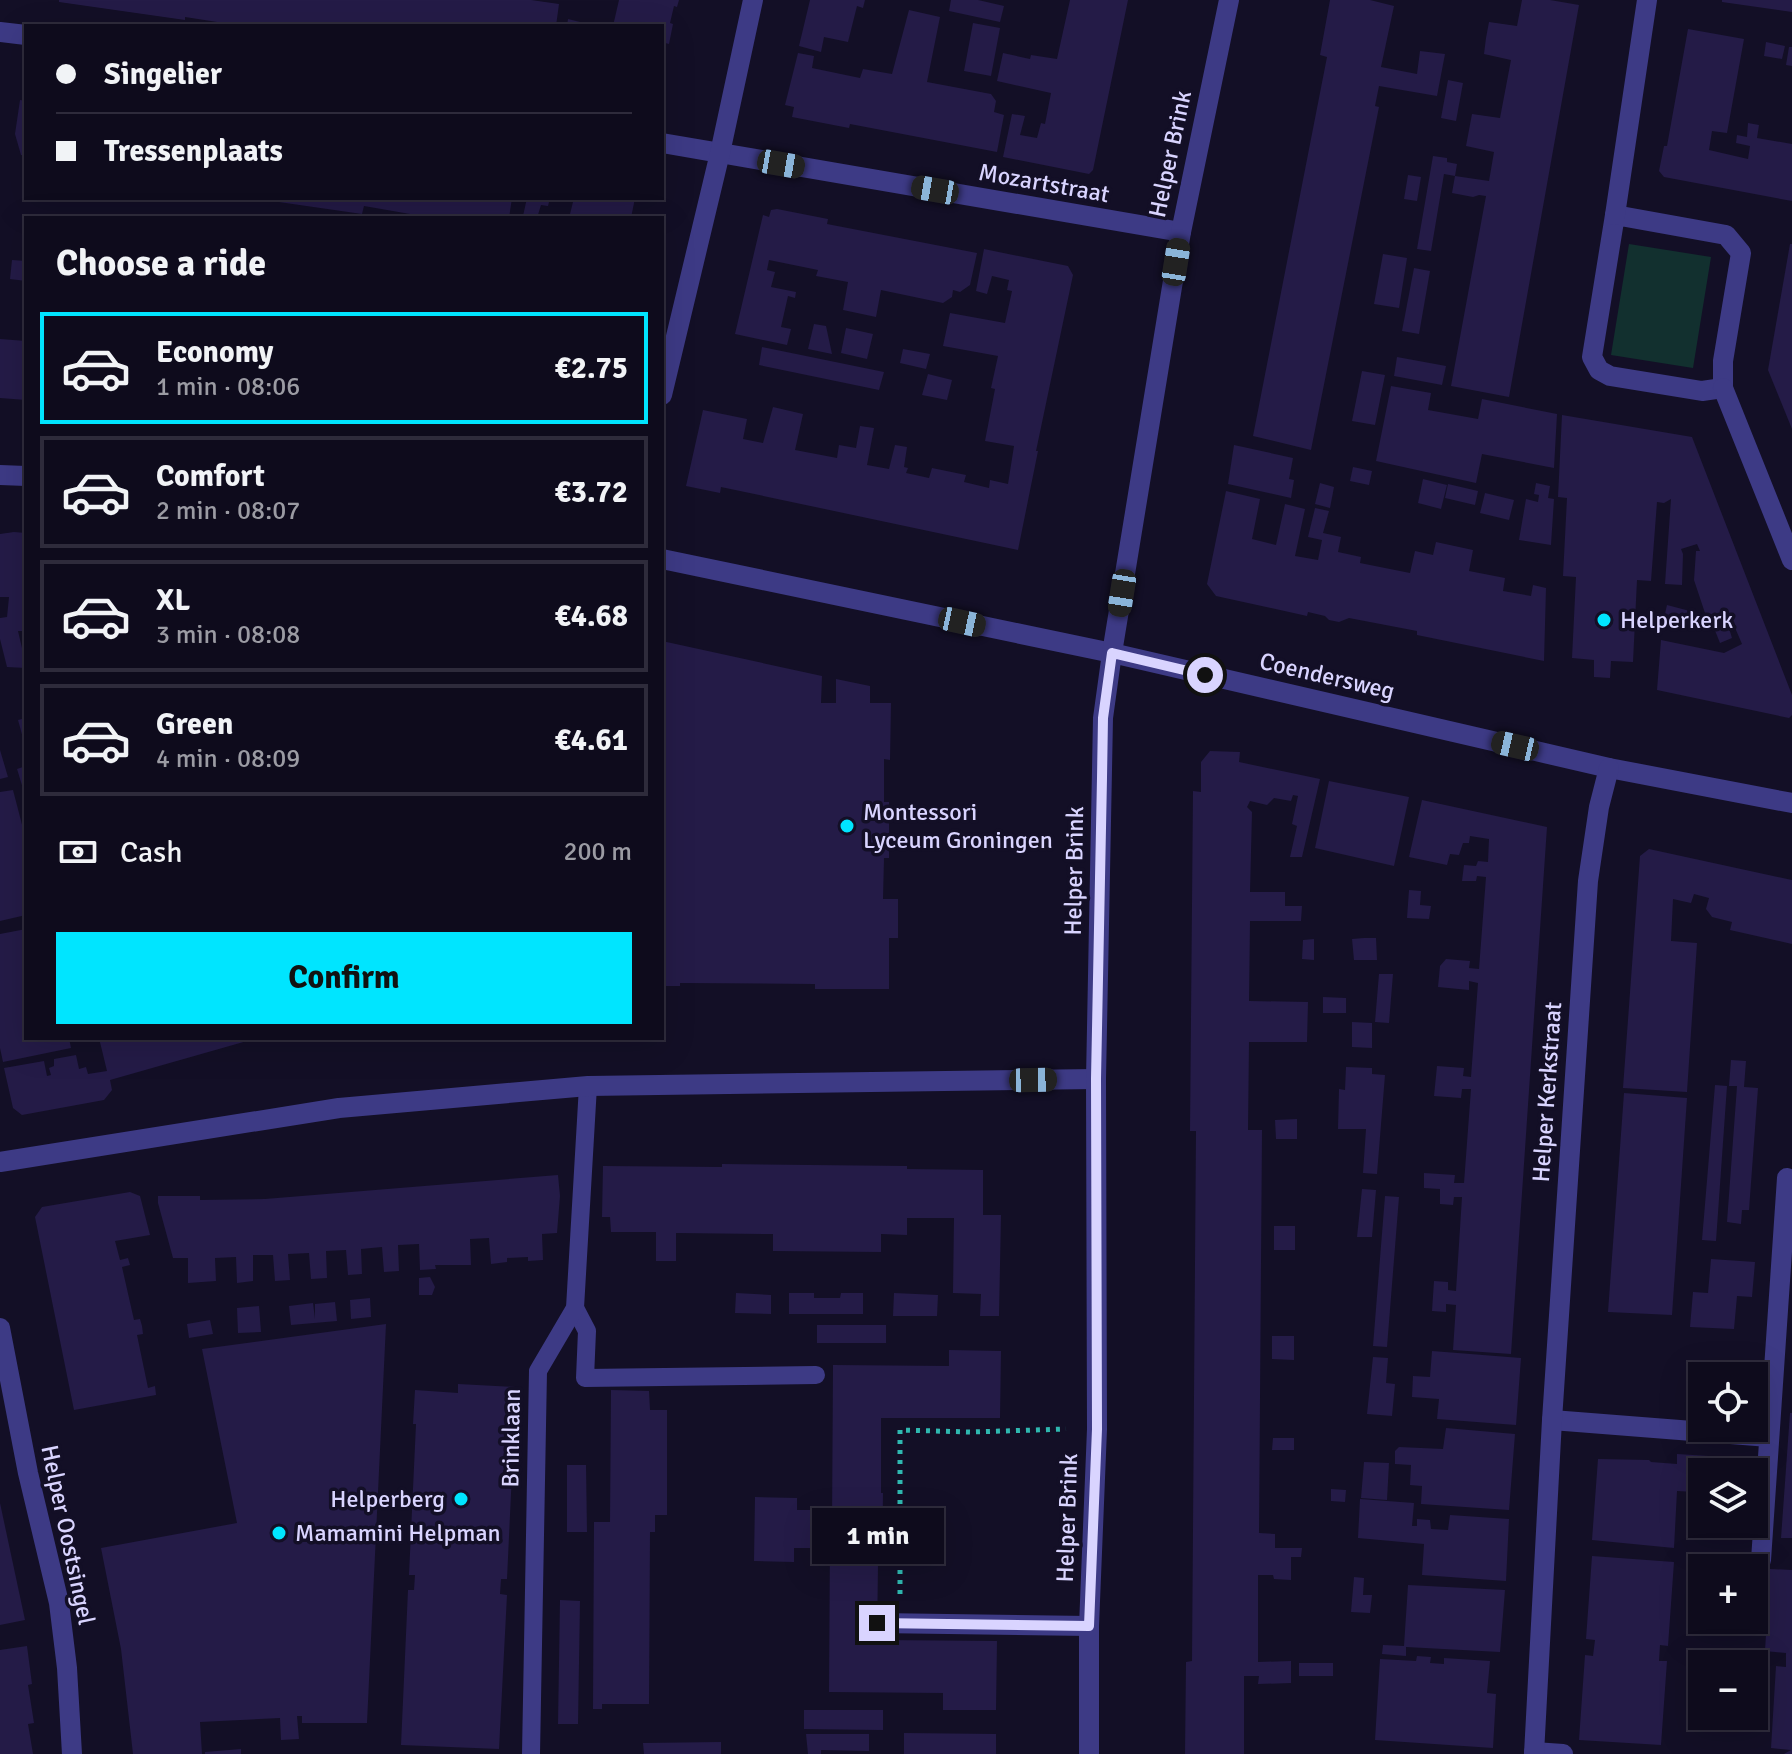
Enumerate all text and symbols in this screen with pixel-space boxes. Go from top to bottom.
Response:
text: Singelier [104,56,222,93]
street label: Helper Brink [1142,88,1198,220]
text: Tressenplaats [104,133,283,170]
car [755,148,807,180]
street label: Mozartstraat [976,157,1112,209]
car [909,174,961,206]
car [1160,236,1192,288]
text: Choose a ride [56,241,266,286]
icon: car [60,332,132,404]
text: Economy [156,334,273,371]
text: €2.75 [555,350,628,387]
text: 1 min · 08:06 [156,371,300,403]
icon: car [60,456,132,528]
text: Comfort [156,458,265,495]
text: €3.72 [555,474,628,511]
text: 2 min · 08:07 [156,495,300,527]
car [1106,567,1138,619]
icon: car [60,580,132,652]
text: XL [156,582,190,619]
text: €4.68 [555,598,628,635]
car [936,605,988,639]
place label: Helperkerk [1620,605,1733,635]
marker: Helperkerk [1595,611,1613,629]
text: 3 min · 08:08 [156,619,300,651]
street label: Coendersweg [1257,646,1397,706]
route start [1187,657,1223,693]
icon: car [60,704,132,776]
text: Green [156,706,233,743]
text: €4.61 [555,722,628,759]
car [1489,729,1541,763]
text: 4 min · 08:09 [156,743,300,775]
place label: Montessori Lyceum Groningen [863,797,1053,855]
street label: Helper Brink [1058,806,1090,936]
marker: Montessori Lyceum Groningen [838,817,856,835]
icon: cash [56,830,100,874]
text: Cash [120,834,183,871]
text: 200 m [563,836,632,868]
button: Confirm [56,932,632,1024]
street label: Helper Kerkstraat [1526,1001,1568,1183]
car [1009,1068,1057,1092]
map controls [1688,1362,1768,1730]
button: locate [1688,1362,1768,1442]
street label: Brinklaan [495,1388,527,1488]
street label: Helper Oostsingel [34,1442,102,1628]
street label: Helper Brink [1050,1453,1084,1583]
button: layers [1688,1458,1768,1538]
place label: Helperberg [330,1484,445,1514]
marker: Helperberg [452,1490,470,1508]
callout: 1 min [811,1507,943,1563]
place label: Mamamini Helpman [295,1518,501,1548]
text: 1 min [847,1520,909,1552]
marker: Mamamini Helpman [270,1524,288,1542]
button: + [1688,1554,1768,1634]
route end [859,1605,895,1641]
button: − [1688,1650,1768,1730]

